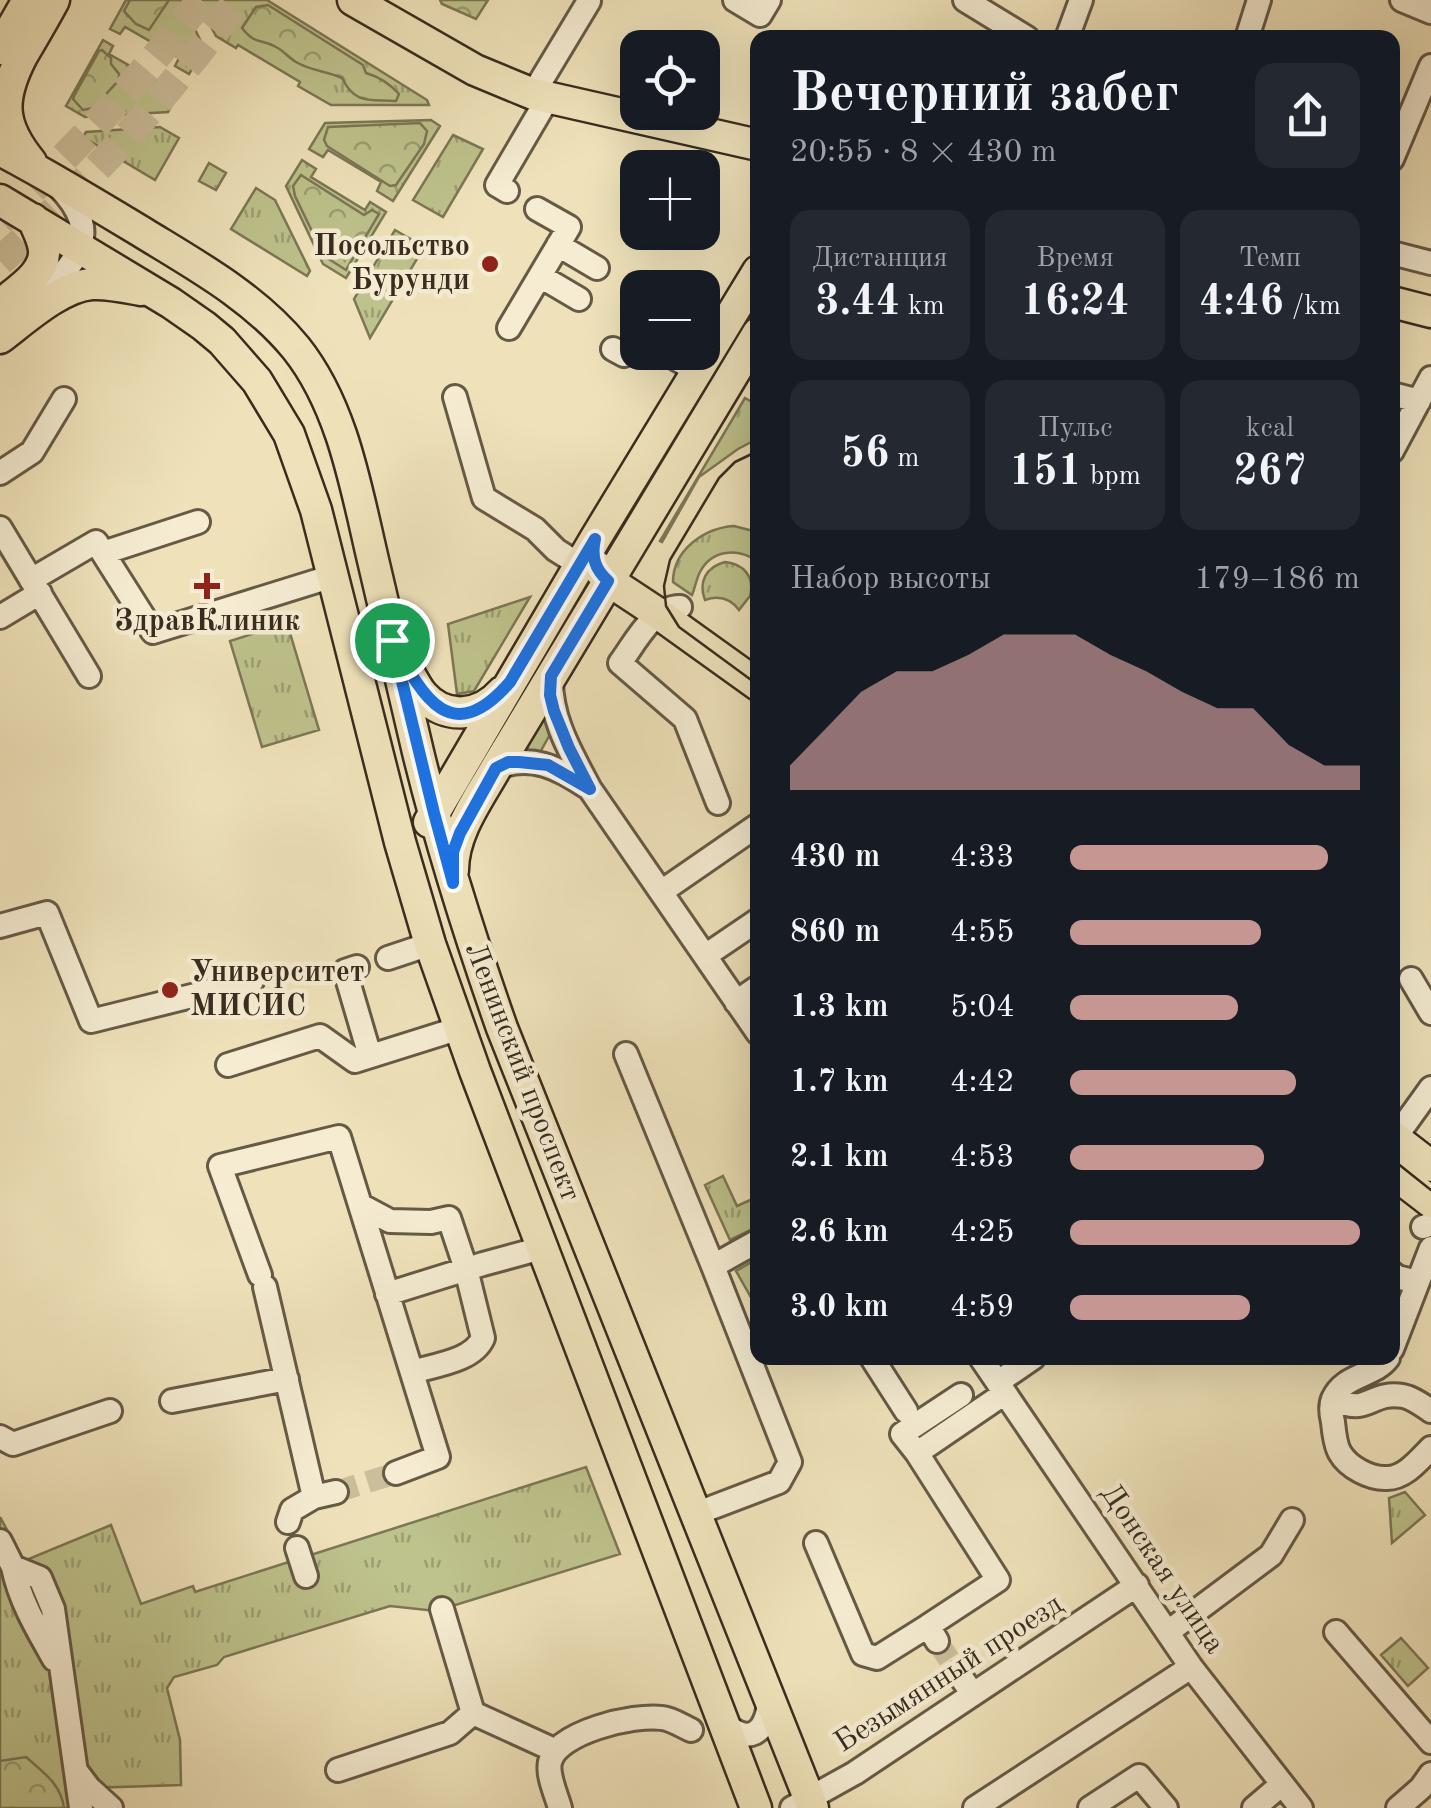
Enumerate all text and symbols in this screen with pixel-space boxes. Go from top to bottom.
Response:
map controls [620,30,720,370]
button: locate [620,30,720,130]
button: share [1255,63,1360,168]
text: Вечерний забег [790,68,1179,123]
text: 20:55 · 8 × 430 m [790,137,1057,169]
button: + [620,150,720,250]
place label: Посольство Бурунди [313,232,470,296]
text: Дистанция [812,245,948,273]
text: Время [1036,245,1114,273]
text: Темп [1239,245,1301,273]
marker: Посольство Бурунди [479,253,501,275]
button: − [620,270,720,370]
text: 3.44 [815,282,900,324]
text: 16:24 [1020,282,1130,324]
text: 4:46 [1199,282,1284,324]
text: km [900,293,945,321]
text: /km [1284,293,1341,321]
text: Пульс [1038,415,1112,443]
text: kcal [1246,415,1294,443]
text: 56 [841,434,889,476]
text: m [889,445,919,473]
text: 151 [1009,452,1082,494]
text: 267 [1233,452,1307,494]
text: bpm [1082,463,1141,491]
text: Набор высоты [790,564,991,596]
text: 179–186 m [1194,564,1360,596]
marker: ЗдравКлиник [194,573,220,599]
pin [350,598,435,683]
place label: ЗдравКлиник [114,607,300,637]
icon: arrive [365,613,420,668]
text: 430 m [790,842,880,874]
text: 4:33 [950,842,1015,874]
text: 860 m [790,917,880,949]
text: 4:55 [950,917,1015,949]
street label: Ленинский проспект [459,939,585,1205]
place label: Университет МИСИС [190,958,365,1022]
marker: Университет МИСИС [159,979,181,1001]
text: 1.3 km [790,992,889,1024]
text: 5:04 [950,992,1015,1024]
text: 1.7 km [790,1067,889,1099]
text: 4:42 [950,1067,1015,1099]
text: 2.1 km [790,1142,889,1174]
text: 4:53 [950,1142,1015,1174]
text: 2.6 km [790,1217,889,1249]
text: 4:25 [950,1217,1015,1249]
text: 3.0 km [790,1292,889,1324]
text: 4:59 [950,1292,1015,1324]
street label: Донская улица [1094,1479,1230,1659]
street label: Безымянный проезд [830,1589,1068,1759]

